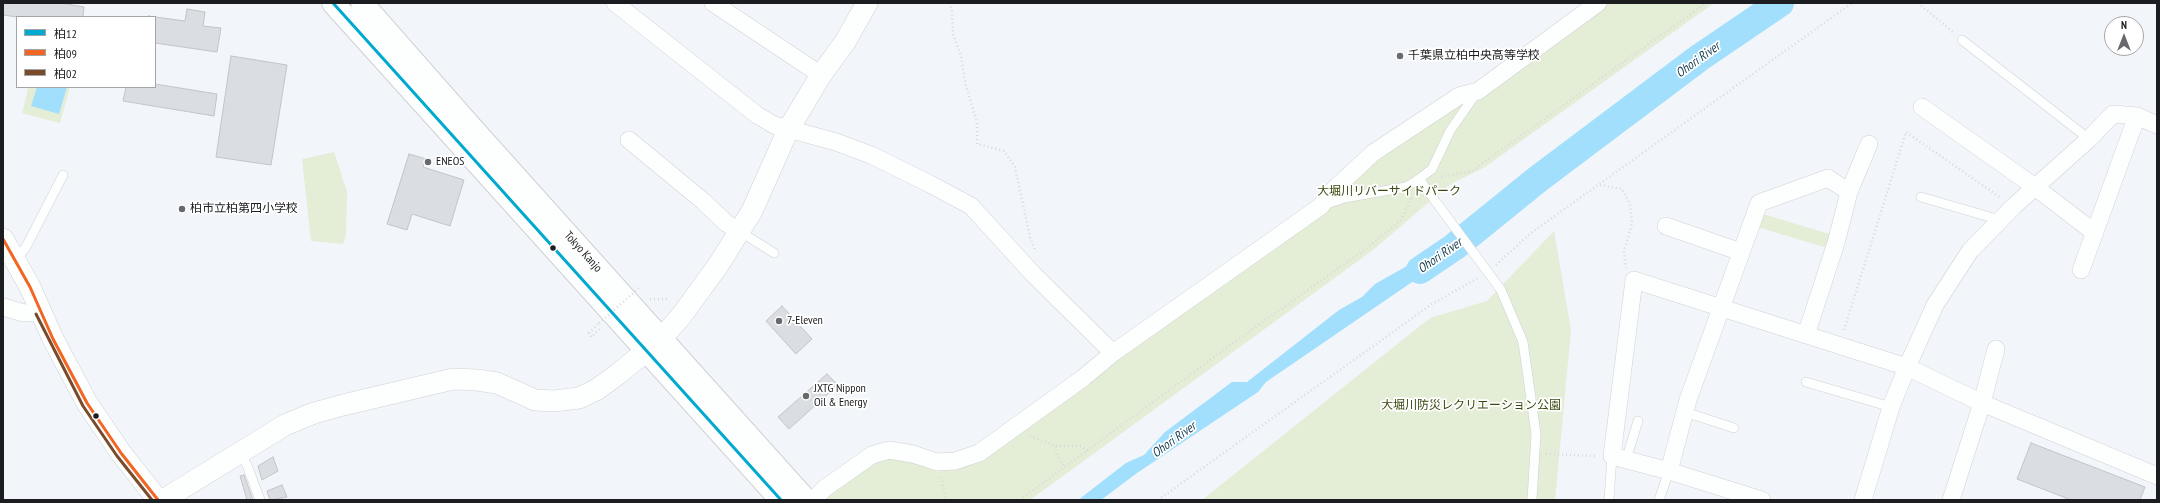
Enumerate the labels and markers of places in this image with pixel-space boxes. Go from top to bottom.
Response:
place label: 千葉県立柏中央高等学校 [1408,49,1540,63]
marker: 千葉県立柏中央高等学校 [1395,51,1405,61]
place label: ENEOS [436,155,464,169]
marker: ENEOS [423,157,433,167]
place label: 柏市立柏第四小学校 [190,202,298,216]
marker: 柏市立柏第四小学校 [177,204,187,214]
unlabelled marker [548,243,558,253]
place label: 7-Eleven [787,314,823,328]
marker: 7-Eleven [774,316,784,326]
place label: JXTG Nippon Oil & Energy [814,382,867,410]
marker: JXTG Nippon Oil & Energy [801,391,811,401]
unlabelled marker [91,411,101,421]

